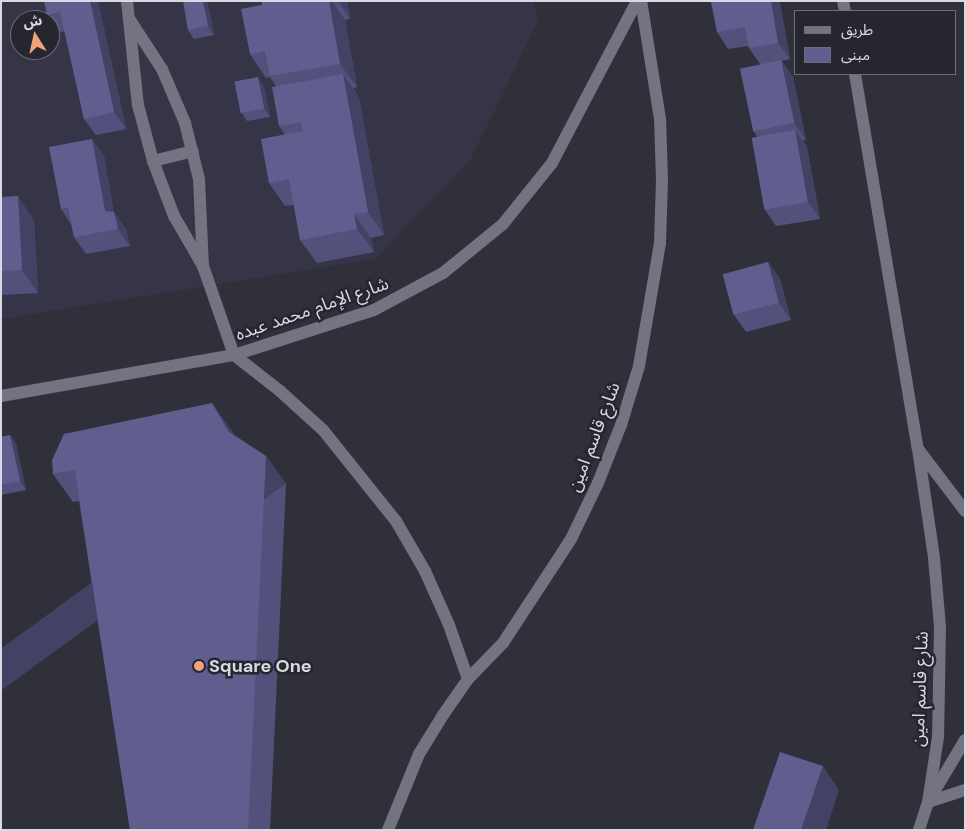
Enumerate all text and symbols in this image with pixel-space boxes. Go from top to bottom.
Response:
north arrow [10,10,60,60]
legend [794,10,956,75]
text: ش [22,11,44,32]
text: طريق [841,20,873,40]
text: مبنى [841,45,870,65]
street label: شارع الإمام محمد عبده [233,273,391,345]
street label: شارع قاسم امين [563,379,625,495]
street label: شارع قاسم امين [907,631,933,747]
place label: Square One [209,655,312,677]
marker: Square One [193,660,205,672]

